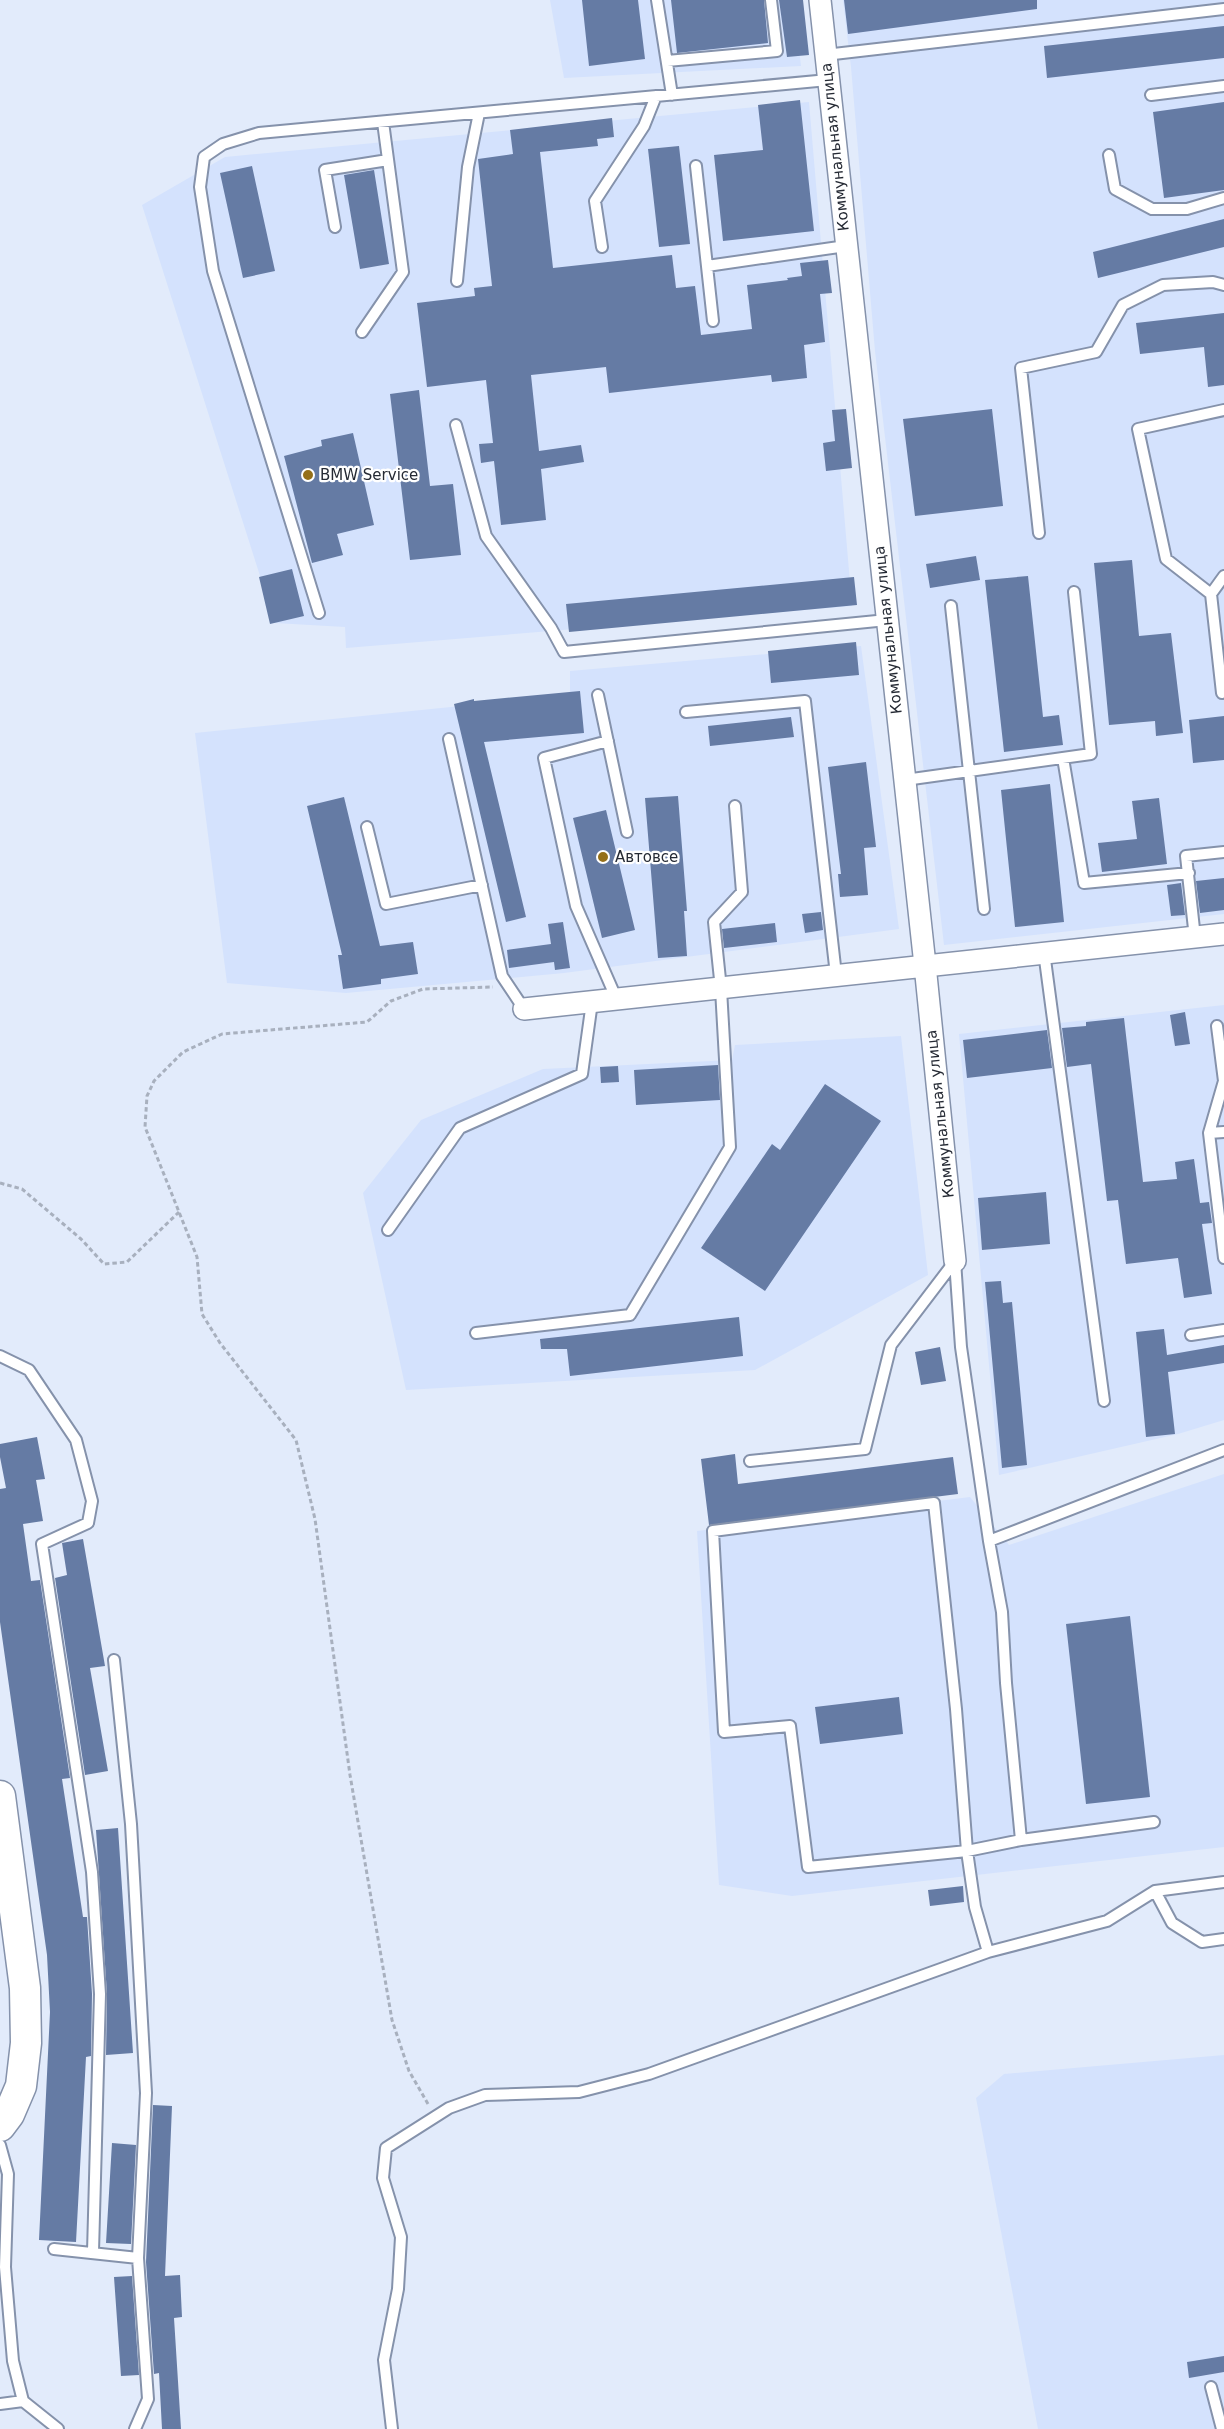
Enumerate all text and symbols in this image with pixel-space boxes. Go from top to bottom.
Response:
street label: Коммунальная улица [817,62,853,232]
place label: BMW Service [320,466,418,484]
marker: BMW Service [301,468,315,482]
street label: Коммунальная улица [870,545,906,715]
place label: Автовсе [615,848,678,866]
marker: Автовсе [596,850,610,864]
street label: Коммунальная улица [922,1029,958,1199]

